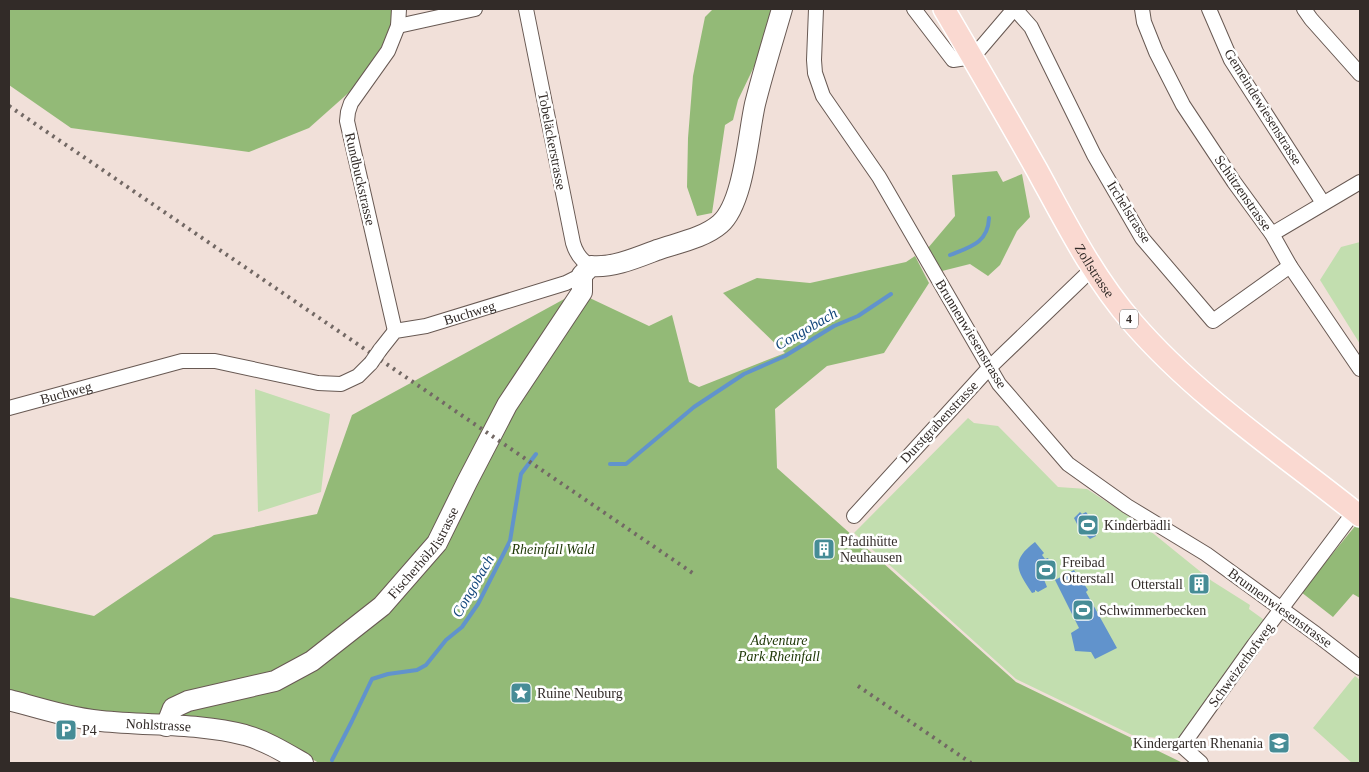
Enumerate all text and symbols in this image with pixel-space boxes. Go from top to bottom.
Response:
street label: Gemeindewiesenstrasse [1221,46,1305,168]
street label: Tobeläckerstrasse [535,91,569,191]
street label: Rundbuckstrasse [342,131,378,227]
street label: Schützenstrasse [1211,152,1275,234]
street label: Irchelstrasse [1104,178,1154,246]
street label: Zollstrasse [1072,241,1118,300]
street label: Brunnenwiesenstrasse [933,277,1009,391]
street label: Buchweg [442,298,497,328]
water label: Congobach [772,305,840,353]
road number: 4 [1120,310,1138,328]
street label: Buchweg [38,378,93,407]
street label: Durstgrabenstrasse [897,378,981,466]
street label: Fischerhölzlistrasse [385,504,461,601]
sports icon: Kinderbädli [1076,513,1100,537]
place label: Kinderbädli [1104,518,1171,533]
place label: Pfadihütte Neuhausen [840,534,902,565]
building icon: Pfadihütte Neuhausen [812,537,836,561]
park label: Rheinfall Wald [510,542,596,557]
water label: Congobach [449,552,497,620]
place label: Freibad Otterstall [1062,555,1114,586]
sports icon: Freibad Otterstall [1034,558,1058,582]
street label: Brunnenwiesenstrasse [1225,565,1335,651]
building icon: Otterstall [1187,572,1211,596]
place label: Otterstall [1131,577,1183,592]
sports icon: Schwimmerbecken [1071,598,1095,622]
place label: Schwimmerbecken [1099,603,1206,618]
street label: Schweizerhofweg [1205,620,1277,710]
park label: Adventure Park Rheinfall [737,633,820,664]
place icon: Ruine Neuburg [509,681,533,705]
place label: Ruine Neuburg [537,686,623,701]
street label: Nohlstrasse [125,716,192,734]
parking icon: P4 [54,718,78,742]
place label: P4 [82,723,97,738]
school or university icon: Kindergarten Rhenania [1267,731,1291,755]
place label: Kindergarten Rhenania [1133,736,1264,751]

